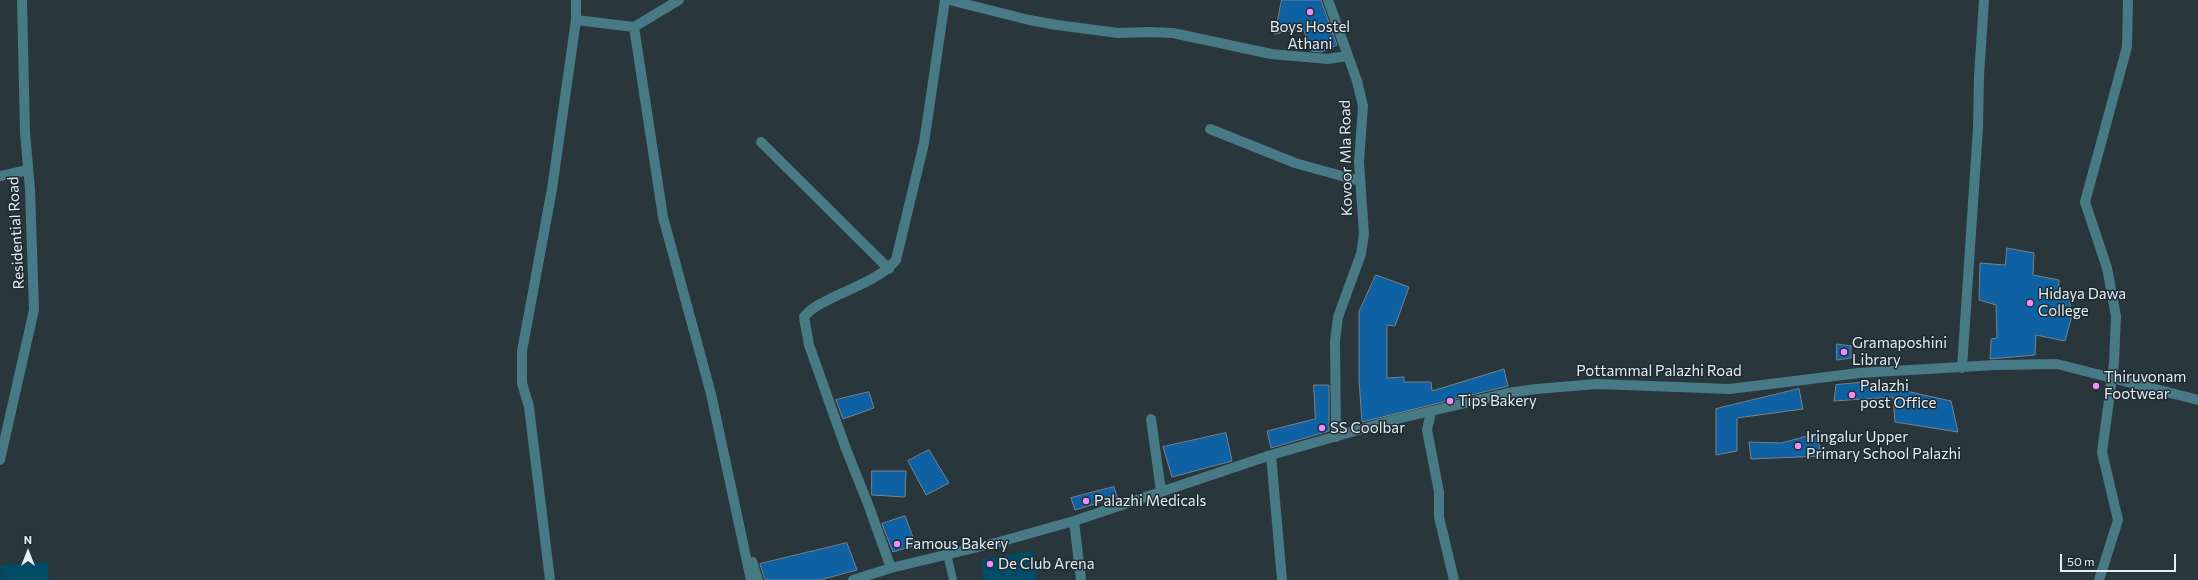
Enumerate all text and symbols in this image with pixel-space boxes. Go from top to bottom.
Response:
marker: Boys Hostel Athani [1305,7,1315,17]
place label: Boys Hostel Athani [1270,18,1350,53]
street label: Kovoor Mla Road [1336,100,1356,216]
street label: Residential Road [4,176,28,290]
place label: Hidaya Dawa College [2038,285,2126,320]
marker: Hidaya Dawa College [2025,298,2035,308]
place label: Gramaposhini Library [1852,334,1947,369]
marker: Gramaposhini Library [1839,347,1849,357]
street label: Pottammal Palazhi Road [1576,362,1742,380]
place label: Thiruvonam Footwear [2104,368,2186,403]
place label: Palazhi post Office [1860,377,1936,412]
marker: Thiruvonam Footwear [2091,381,2101,391]
marker: Palazhi post Office [1847,390,1857,400]
place label: Tips Bakery [1458,392,1537,410]
marker: Tips Bakery [1445,396,1455,406]
place label: SS Coolbar [1330,419,1405,437]
marker: SS Coolbar [1317,423,1327,433]
place label: Iringalur Upper Primary School Palazhi [1806,428,1961,463]
marker: Iringalur Upper Primary School Palazhi [1793,441,1803,451]
place label: Palazhi Medicals [1094,492,1206,510]
marker: Palazhi Medicals [1081,496,1091,506]
north arrow [8,532,48,572]
text: N [24,533,32,546]
place label: Famous Bakery [905,535,1008,553]
marker: Famous Bakery [892,539,902,549]
scale bar [2062,546,2178,572]
text: 50 m [2067,554,2095,568]
place label: De Club Arena [998,555,1094,573]
marker: De Club Arena [985,559,995,569]

